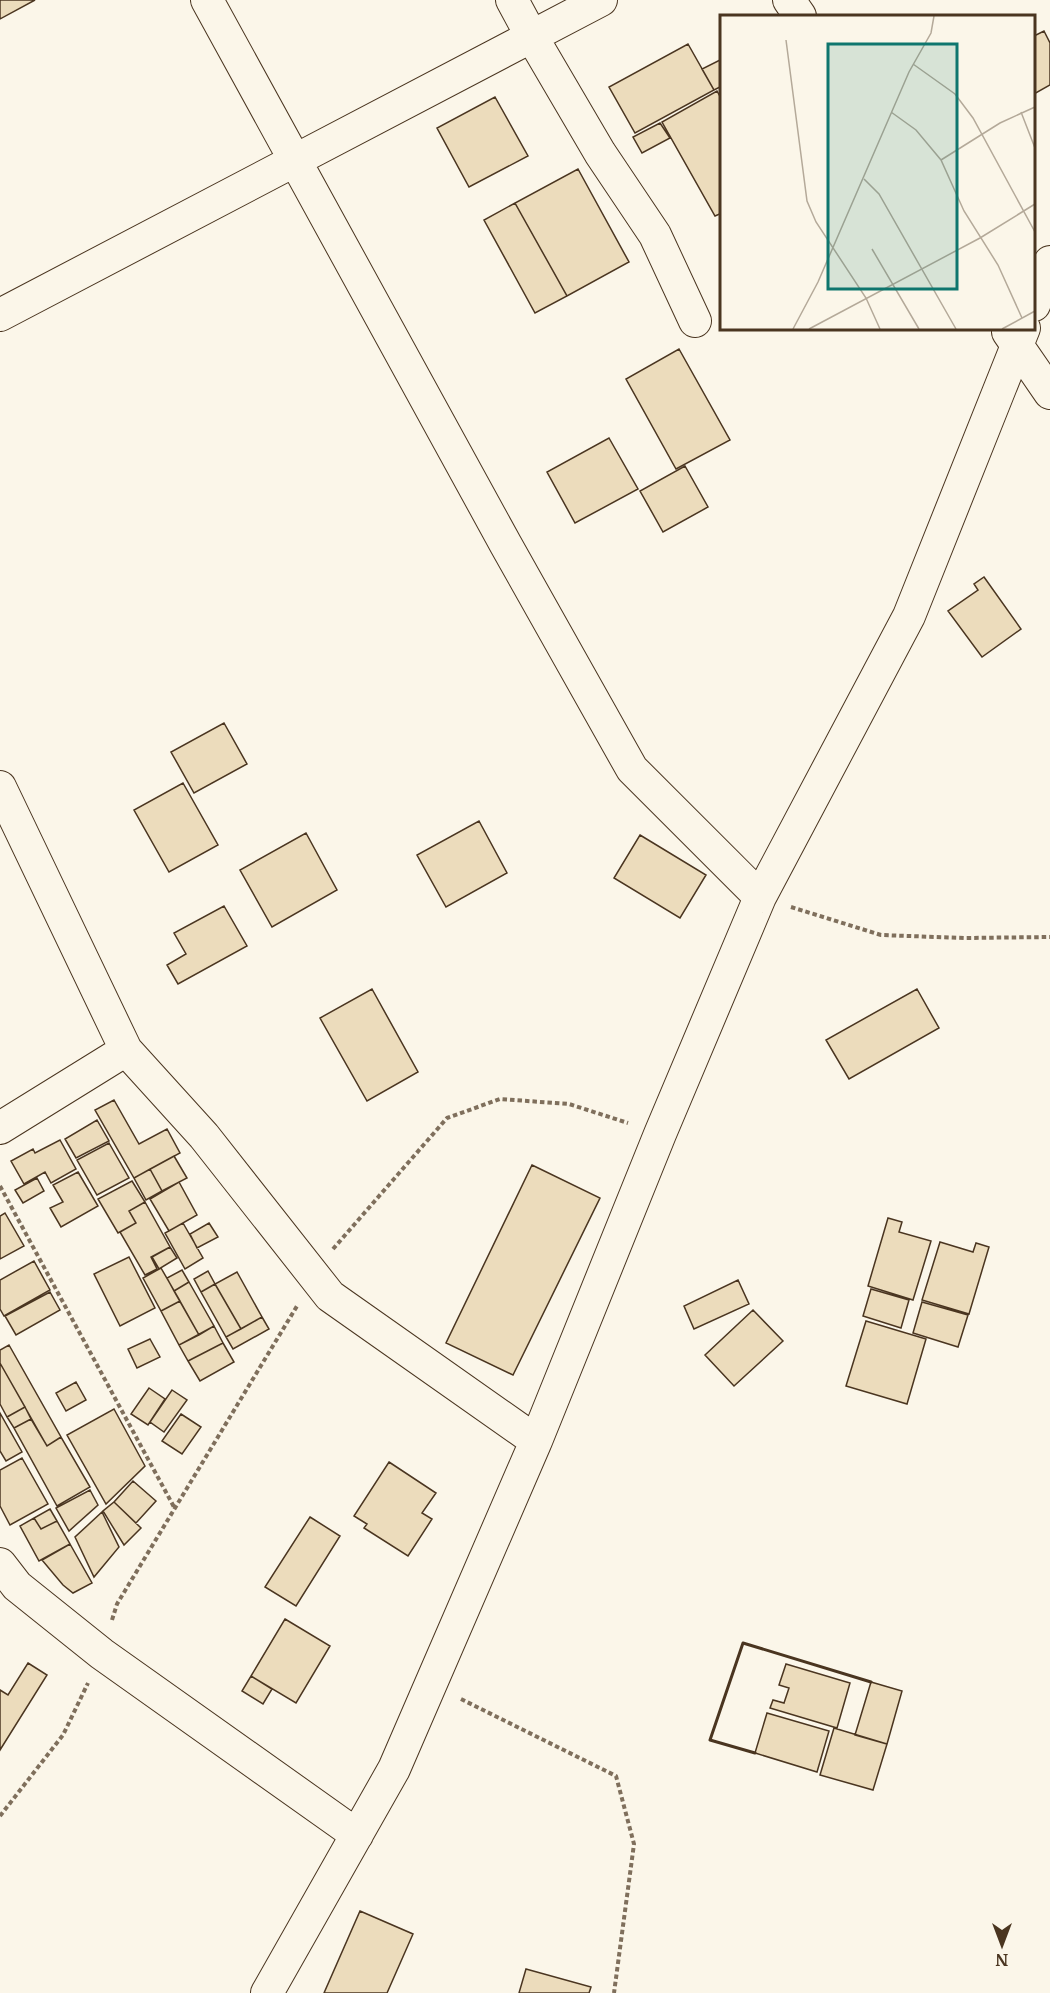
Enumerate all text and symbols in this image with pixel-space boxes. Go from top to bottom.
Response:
inset map [720,15,1035,330]
north arrow [972,1915,1032,1975]
text: N [995,1950,1008,1970]

